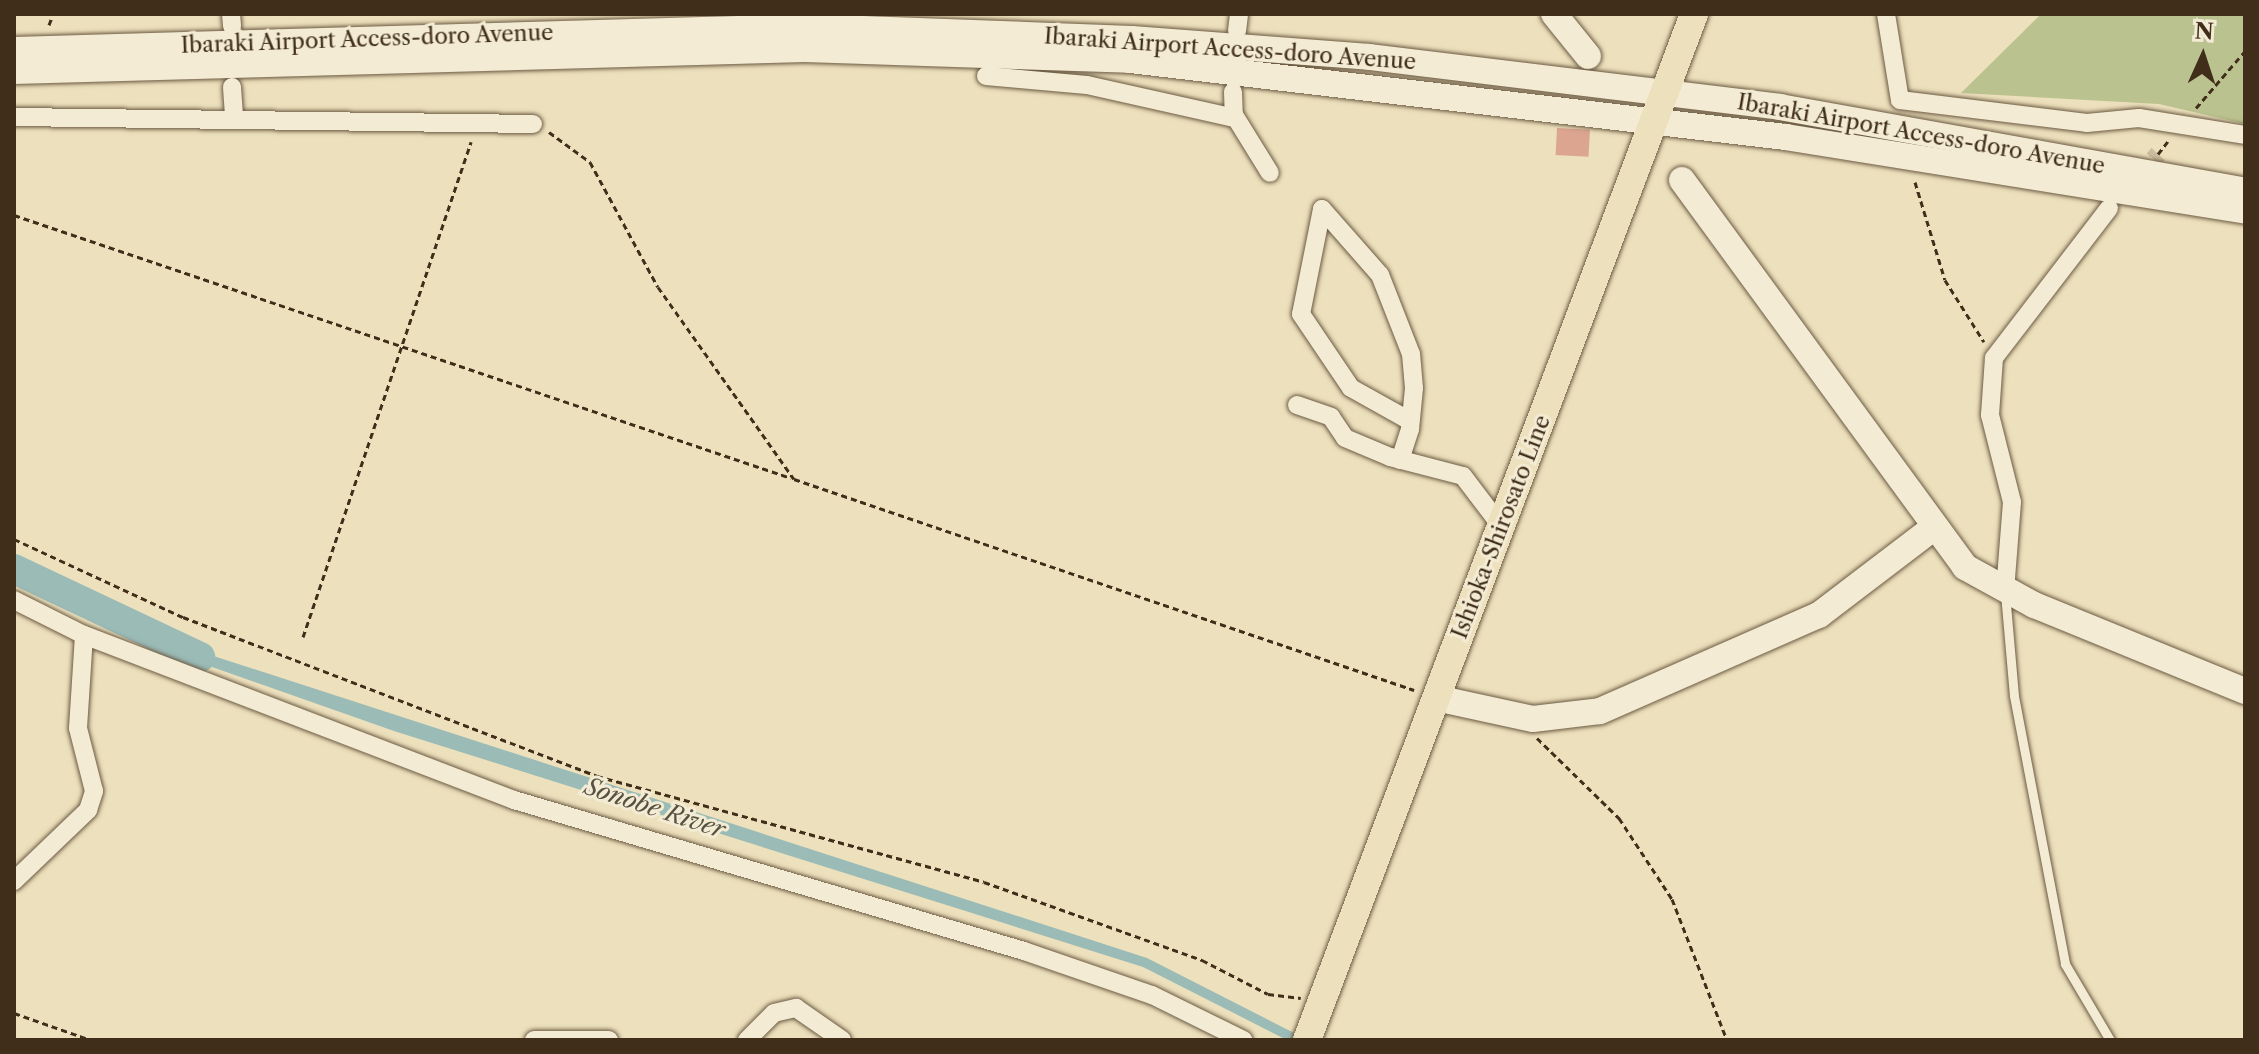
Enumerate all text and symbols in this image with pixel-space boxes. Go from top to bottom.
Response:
north arrow [2163,16,2243,96]
text: N [2194,18,2215,46]
street label: Ibaraki Airport Access-doro Avenue [179,19,555,59]
street label: Ibaraki Airport Access-doro Avenue [1042,23,1418,75]
street label: Ibaraki Airport Access-doro Avenue [1734,88,2108,180]
street label: Ishioka-Shirosato Line [1446,412,1556,642]
water label: Sonobe River [581,772,729,844]

